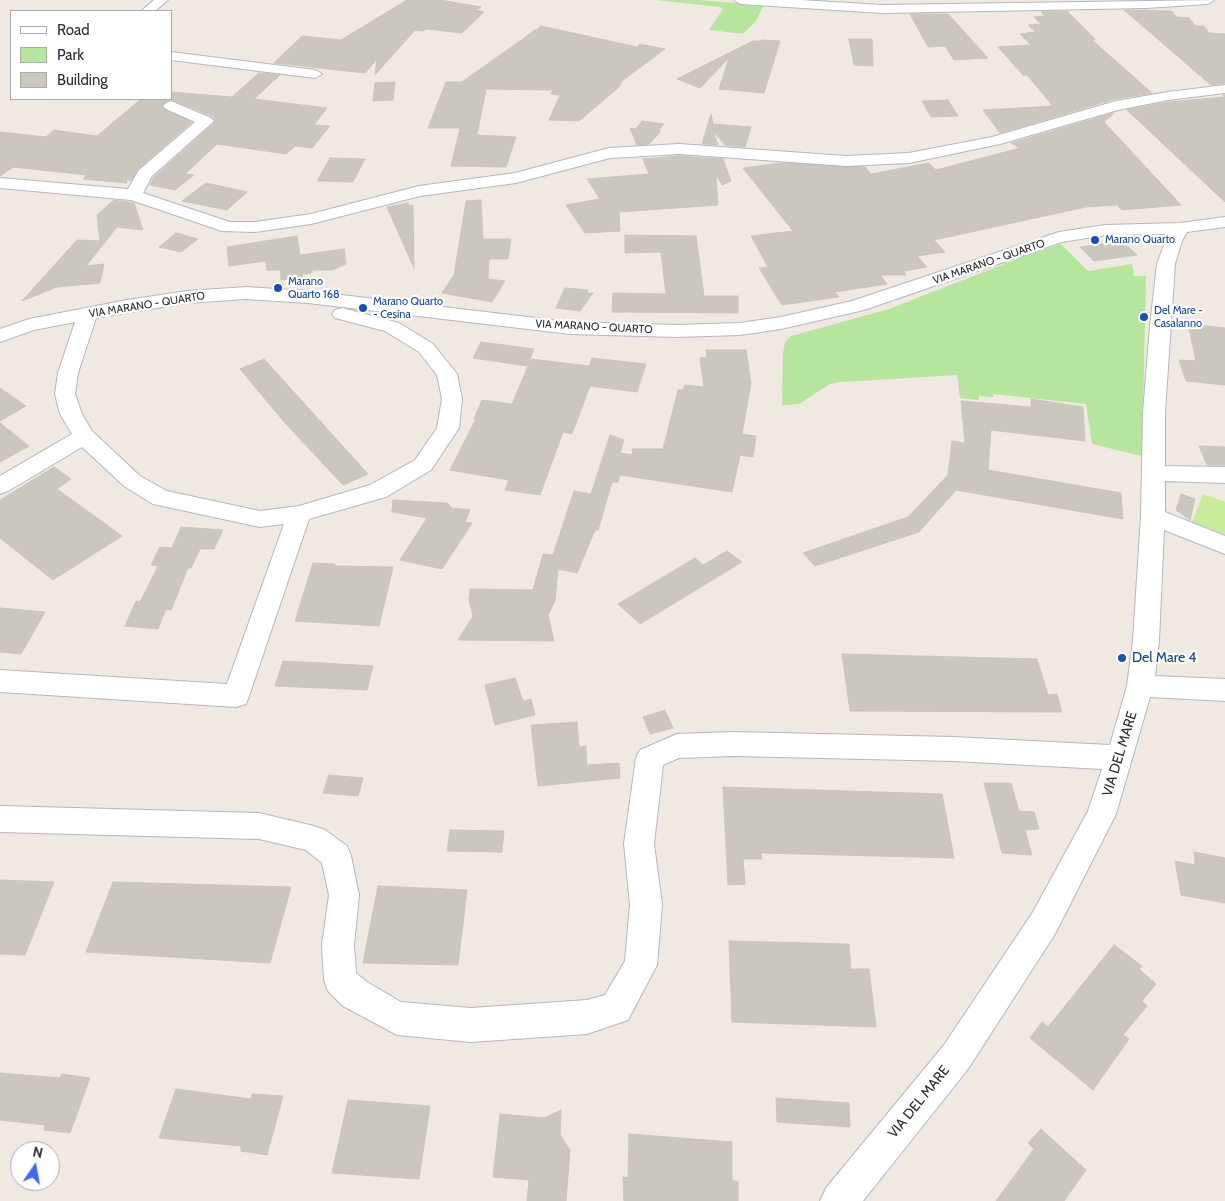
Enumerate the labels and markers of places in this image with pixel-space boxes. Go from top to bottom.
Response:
place label: Marano Quarto [1105,233,1175,247]
marker: Marano Quarto [1089,234,1101,246]
place label: Marano Quarto 168 [288,275,340,301]
marker: Marano Quarto 168 [272,282,284,294]
place label: Marano Quarto - Cesina [373,295,443,321]
marker: Marano Quarto - Cesina [357,302,369,314]
place label: Del Mare - Casalanno [1154,304,1203,330]
marker: Del Mare - Casalanno [1138,311,1150,323]
place label: Del Mare 4 [1132,650,1196,666]
marker: Del Mare 4 [1116,652,1128,664]

